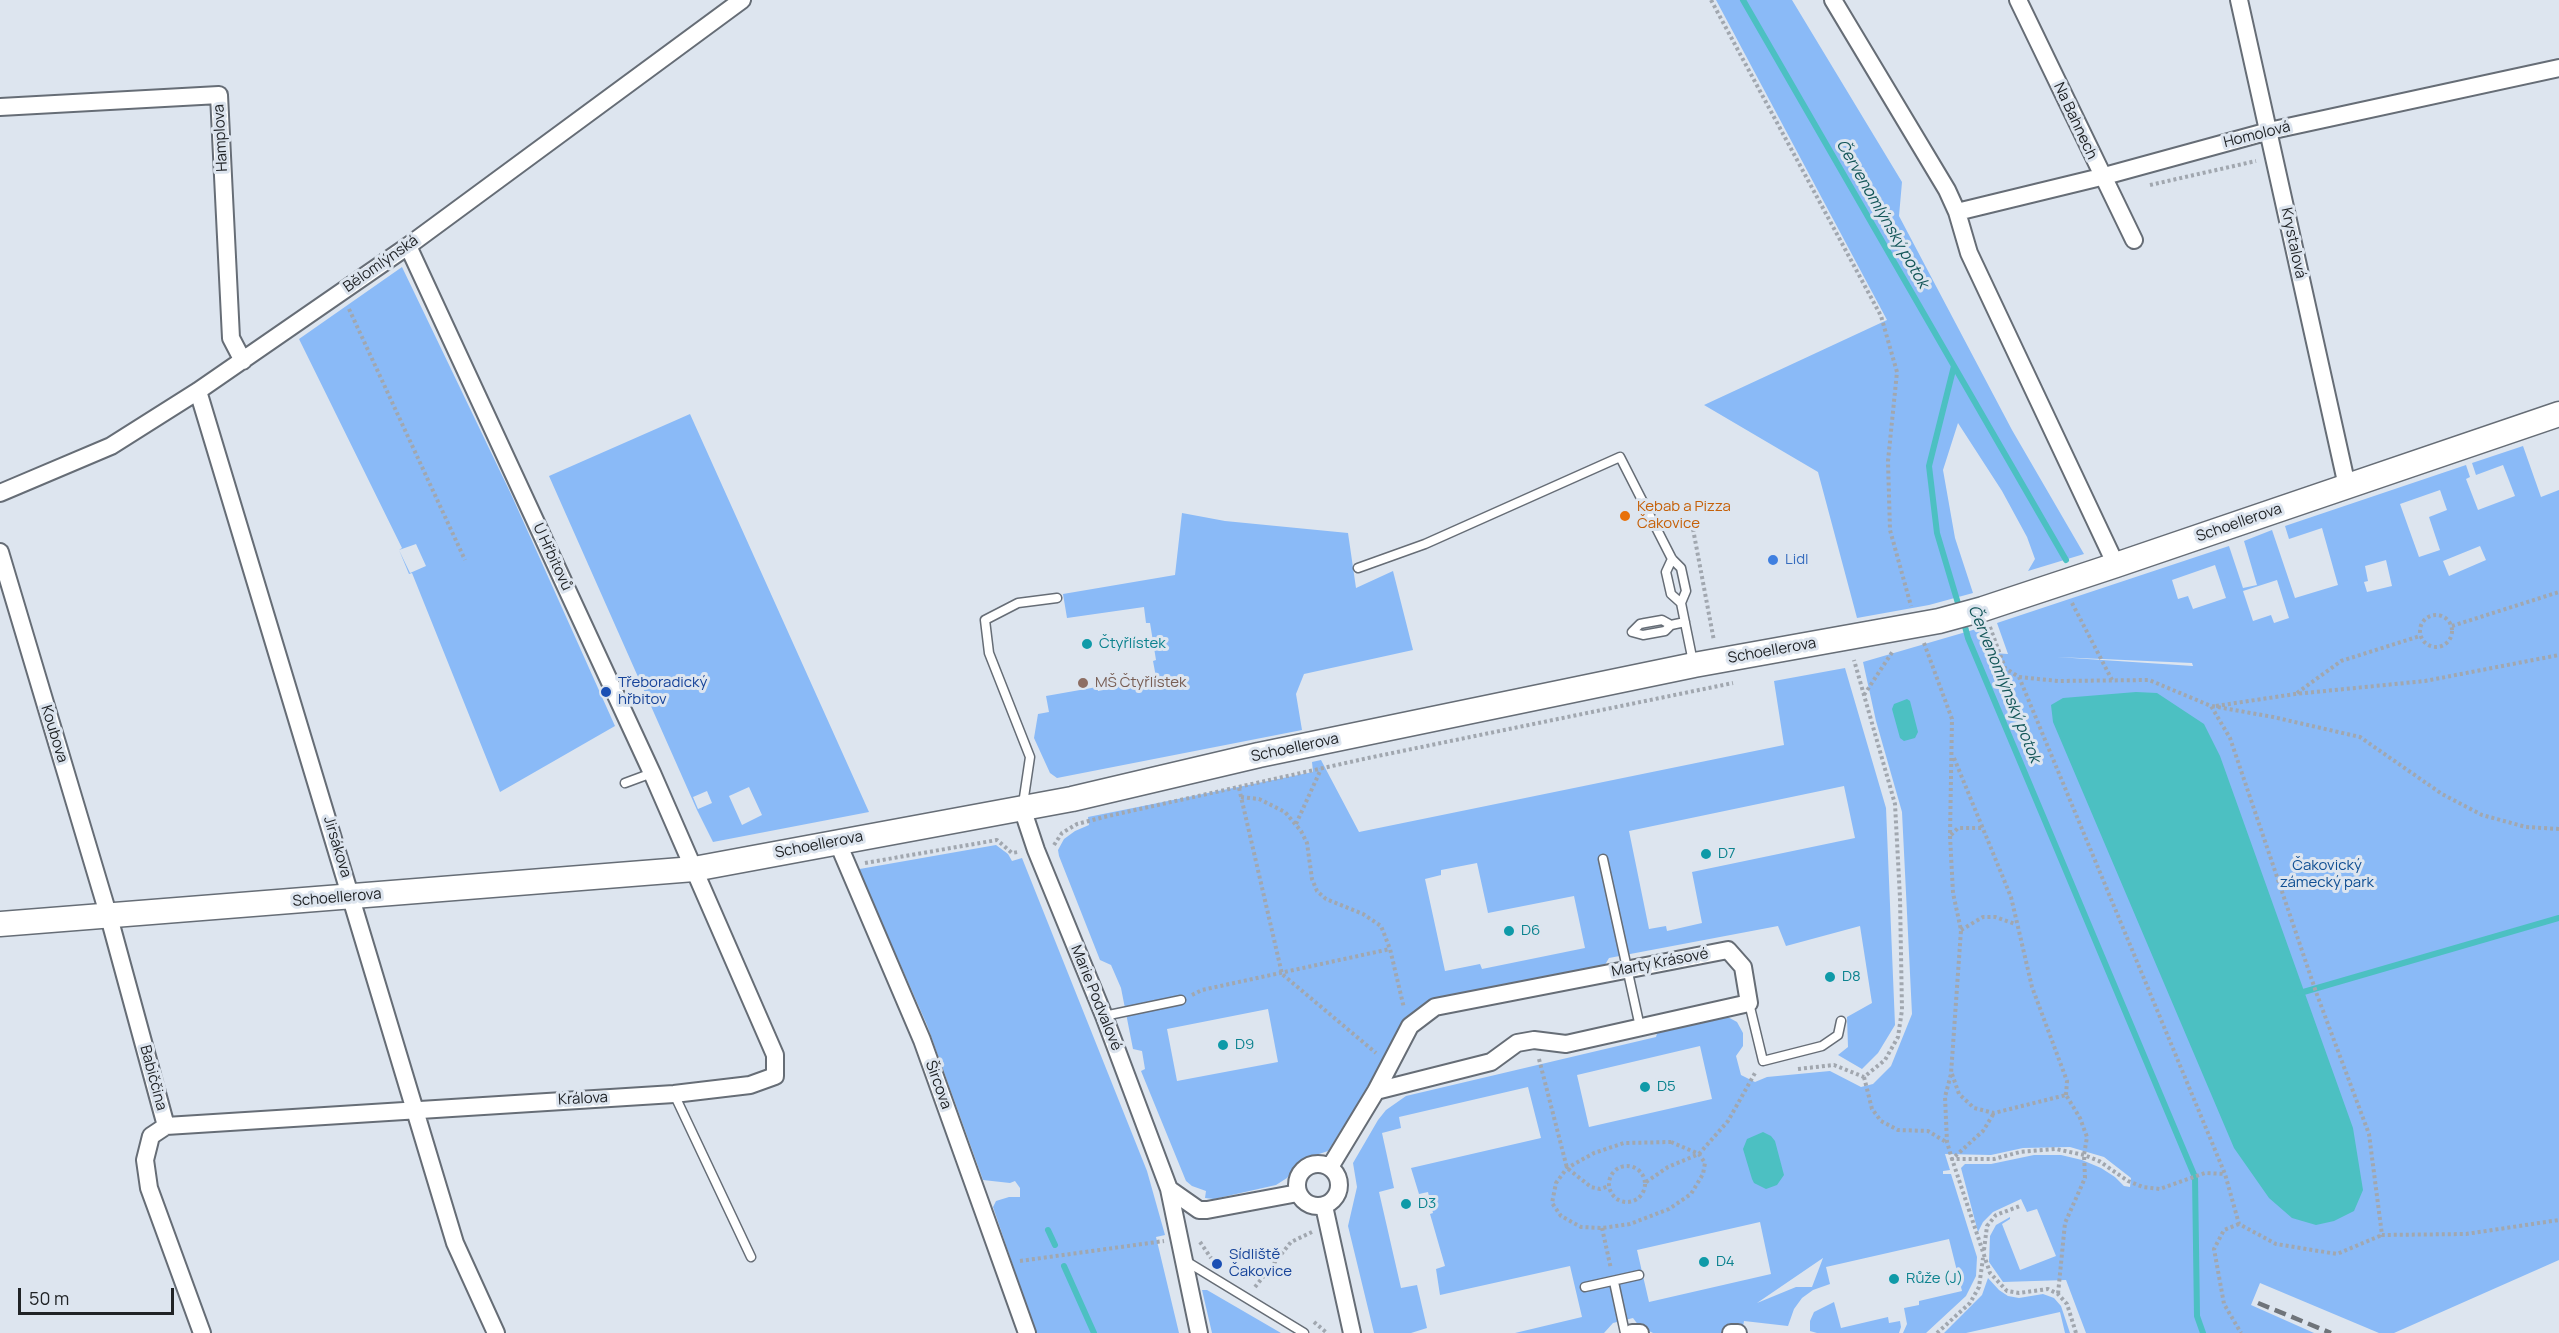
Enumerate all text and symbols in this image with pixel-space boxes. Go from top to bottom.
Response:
street label: Na Bahnech [2049,80,2101,162]
street label: Hamplova [210,104,232,172]
street label: Homolová [2222,118,2292,152]
water label: Červenomlýnský potok [1832,136,1932,292]
street label: Krystalová [2277,206,2309,280]
street label: Bělomlýnská [340,232,422,296]
place label: Kebab a Pizza Čakovice [1637,498,1731,533]
street label: Schoellerova [2194,500,2284,546]
marker: Kebab a Pizza Čakovice [1618,509,1632,523]
street label: U Hřbitovů [529,520,575,594]
place label: Lidl [1785,551,1809,569]
marker: Lidl [1766,553,1780,567]
water label: Červenomlýnský potok [1964,602,2044,766]
street label: Schoellerova [1727,634,1817,668]
place label: Čtyřlístek [1099,635,1166,653]
marker: Čtyřlístek [1080,637,1094,651]
place label: Třeboradický hřbitov [618,674,707,709]
place label: MŠ Čtyřlístek [1095,674,1186,692]
marker: MŠ Čtyřlístek [1076,676,1090,690]
marker: Třeboradický hřbitov [599,685,613,699]
street label: Koubova [37,703,71,765]
street label: Schoellerova [1250,730,1340,766]
street label: Jirsákova [319,814,355,880]
street label: Schoellerova [773,828,865,862]
place label: D7 [1718,845,1736,863]
marker: D7 [1699,847,1713,861]
park label: Čakovický zámecký park [2280,857,2374,892]
street label: Schoellerova [292,885,382,911]
place label: D6 [1521,922,1540,940]
marker: D6 [1502,924,1516,938]
street label: Marie Podvalové [1067,943,1125,1053]
street label: Marty Krásové [1610,945,1710,981]
place label: D8 [1842,968,1861,986]
marker: D8 [1823,970,1837,984]
place label: D9 [1235,1036,1254,1054]
marker: D9 [1216,1038,1230,1052]
street label: Babiččina [136,1043,170,1113]
street label: Šircova [921,1058,955,1112]
place label: D5 [1657,1078,1676,1096]
marker: D5 [1638,1080,1652,1094]
street label: Králova [558,1089,608,1109]
place label: D3 [1418,1195,1436,1213]
marker: D3 [1399,1197,1413,1211]
place label: Sídliště Čakovice [1229,1246,1292,1281]
place label: D4 [1716,1253,1735,1271]
marker: D4 [1697,1255,1711,1269]
marker: Sídliště Čakovice [1210,1257,1224,1271]
place label: Růže (J) [1906,1270,1963,1288]
marker: Růže (J) [1887,1272,1901,1286]
scale bar [21,1276,177,1314]
text: 50 m [29,1286,69,1310]

